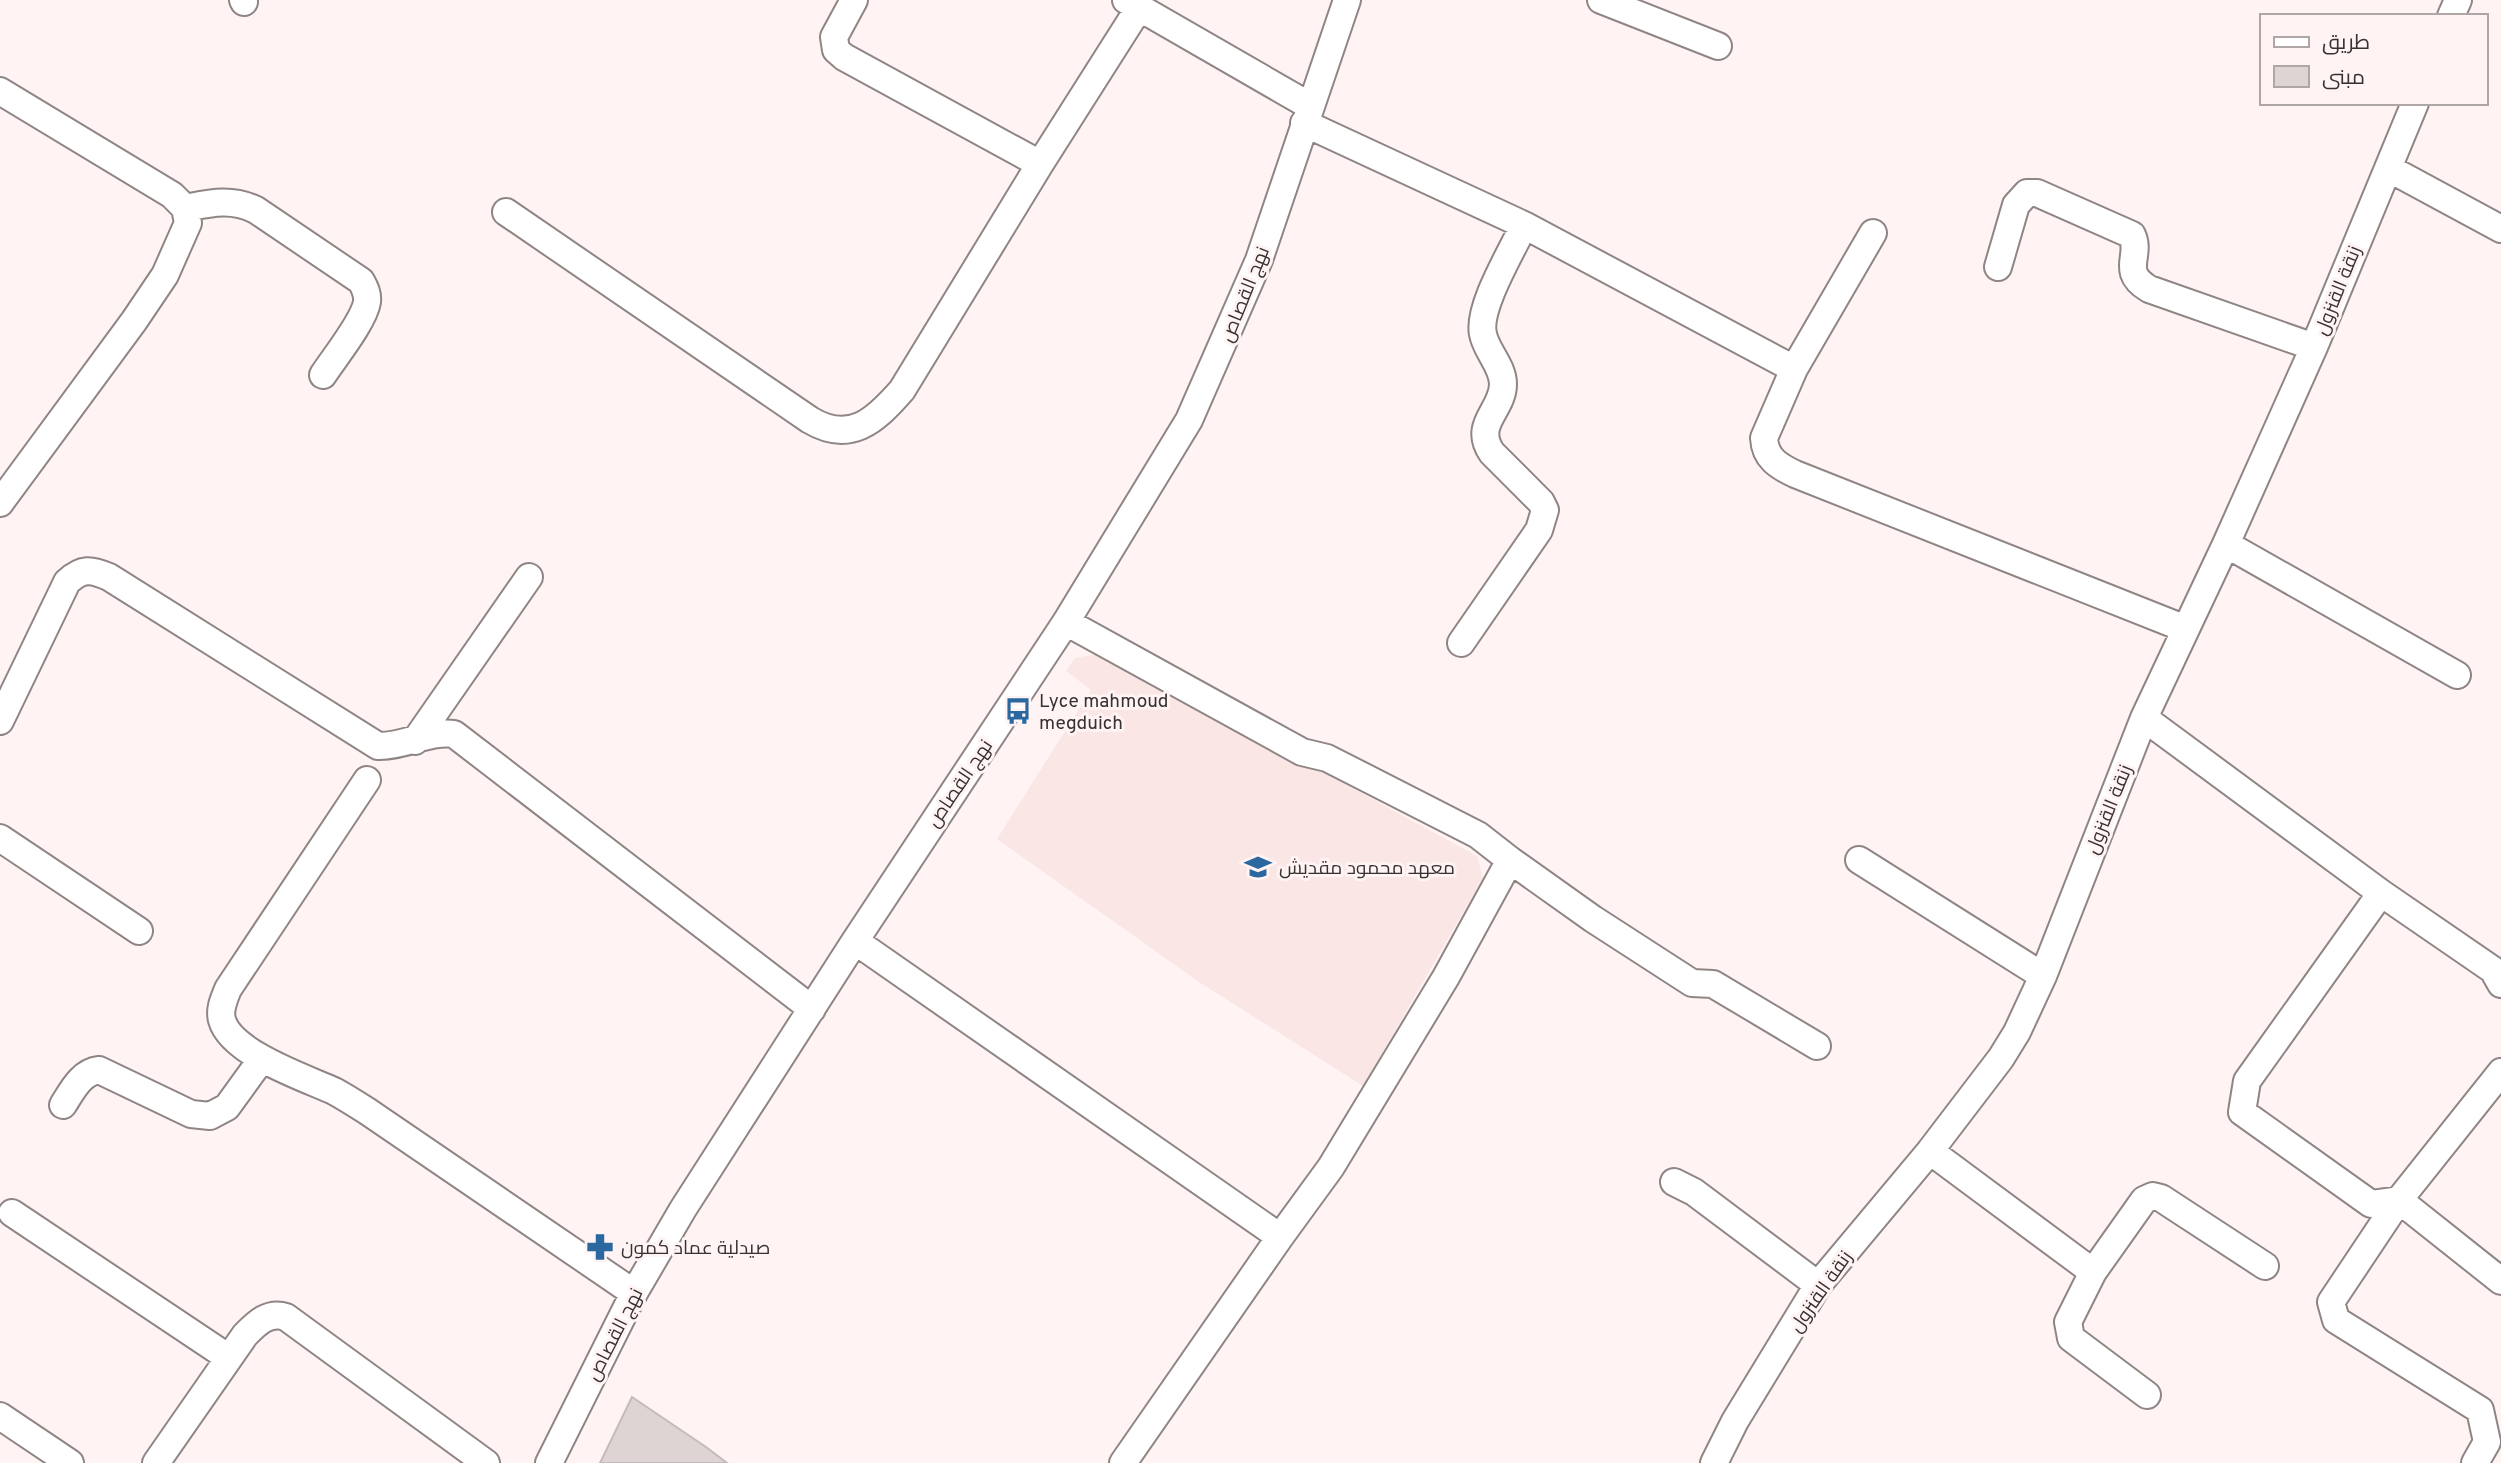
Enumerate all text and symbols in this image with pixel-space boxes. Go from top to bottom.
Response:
legend [2260,14,2487,105]
text: طريق [2322,30,2370,57]
text: مبنى [2322,65,2365,92]
street label: زنقة القنزول [2310,242,2368,339]
street label: نهج القصاص [1216,243,1276,346]
place label: Lyce mahmoud megduich [1039,690,1169,736]
bus stop icon: Lyce mahmoud megduich [1003,696,1033,726]
street label: نهج القصاص [922,736,999,833]
street label: زنقة القنزول [2081,761,2139,858]
school or university icon: معهد محمود مقديش [1243,852,1273,882]
place label: معهد محمود مقديش [1279,857,1455,881]
pharmacy icon: صيدلية عماد كمون [585,1232,615,1262]
place label: صيدلية عماد كمون [621,1237,770,1261]
street label: زنقة القنزول [1785,1247,1859,1338]
street label: نهج القصاص [582,1284,649,1385]

